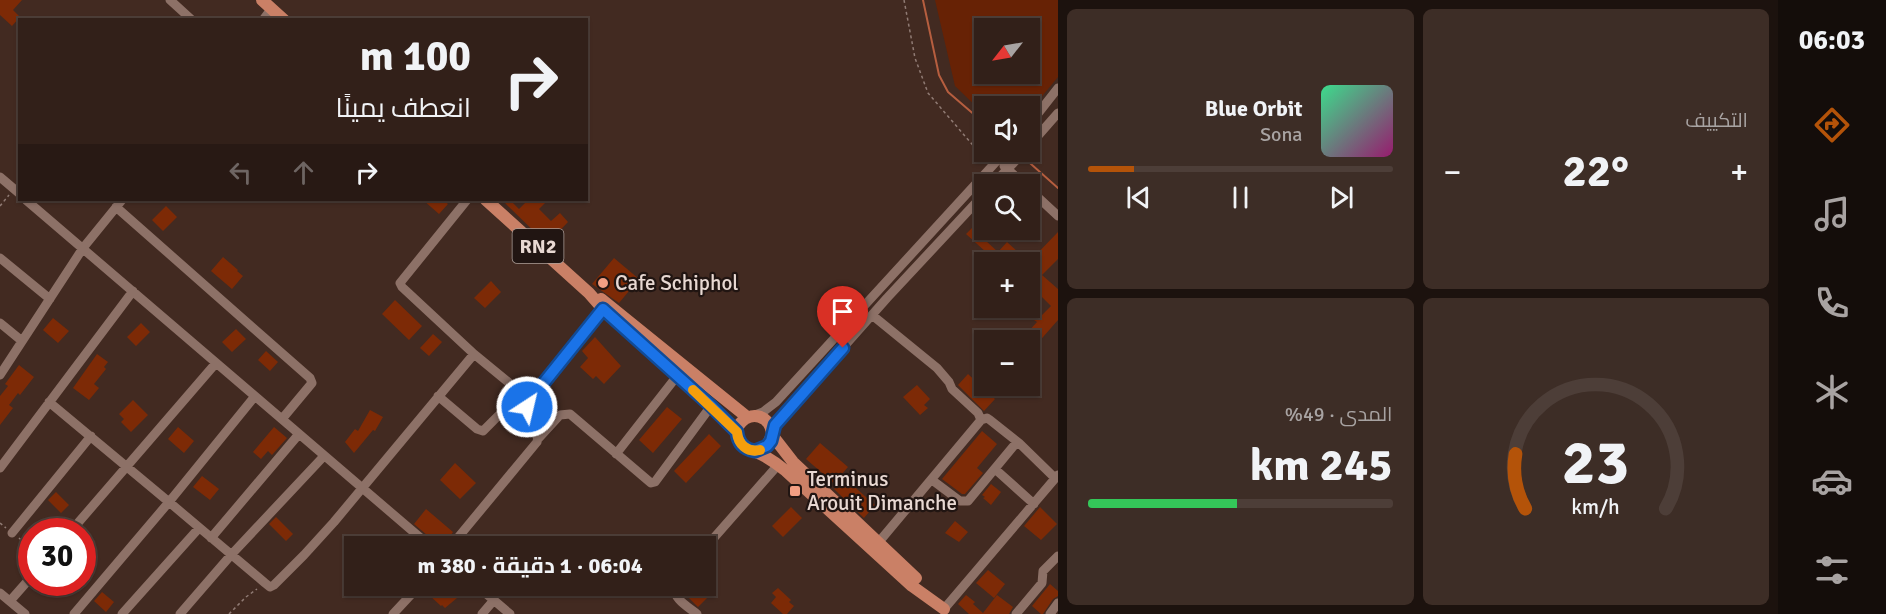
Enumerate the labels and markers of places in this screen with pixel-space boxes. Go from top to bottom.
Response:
place label: Cafe Schiphol [615,270,739,296]
marker: Cafe Schiphol [596,276,610,290]
pin [817,286,868,348]
place label: Terminus Arouit Dimanche [807,466,957,516]
marker: Terminus Arouit Dimanche [788,484,802,498]

